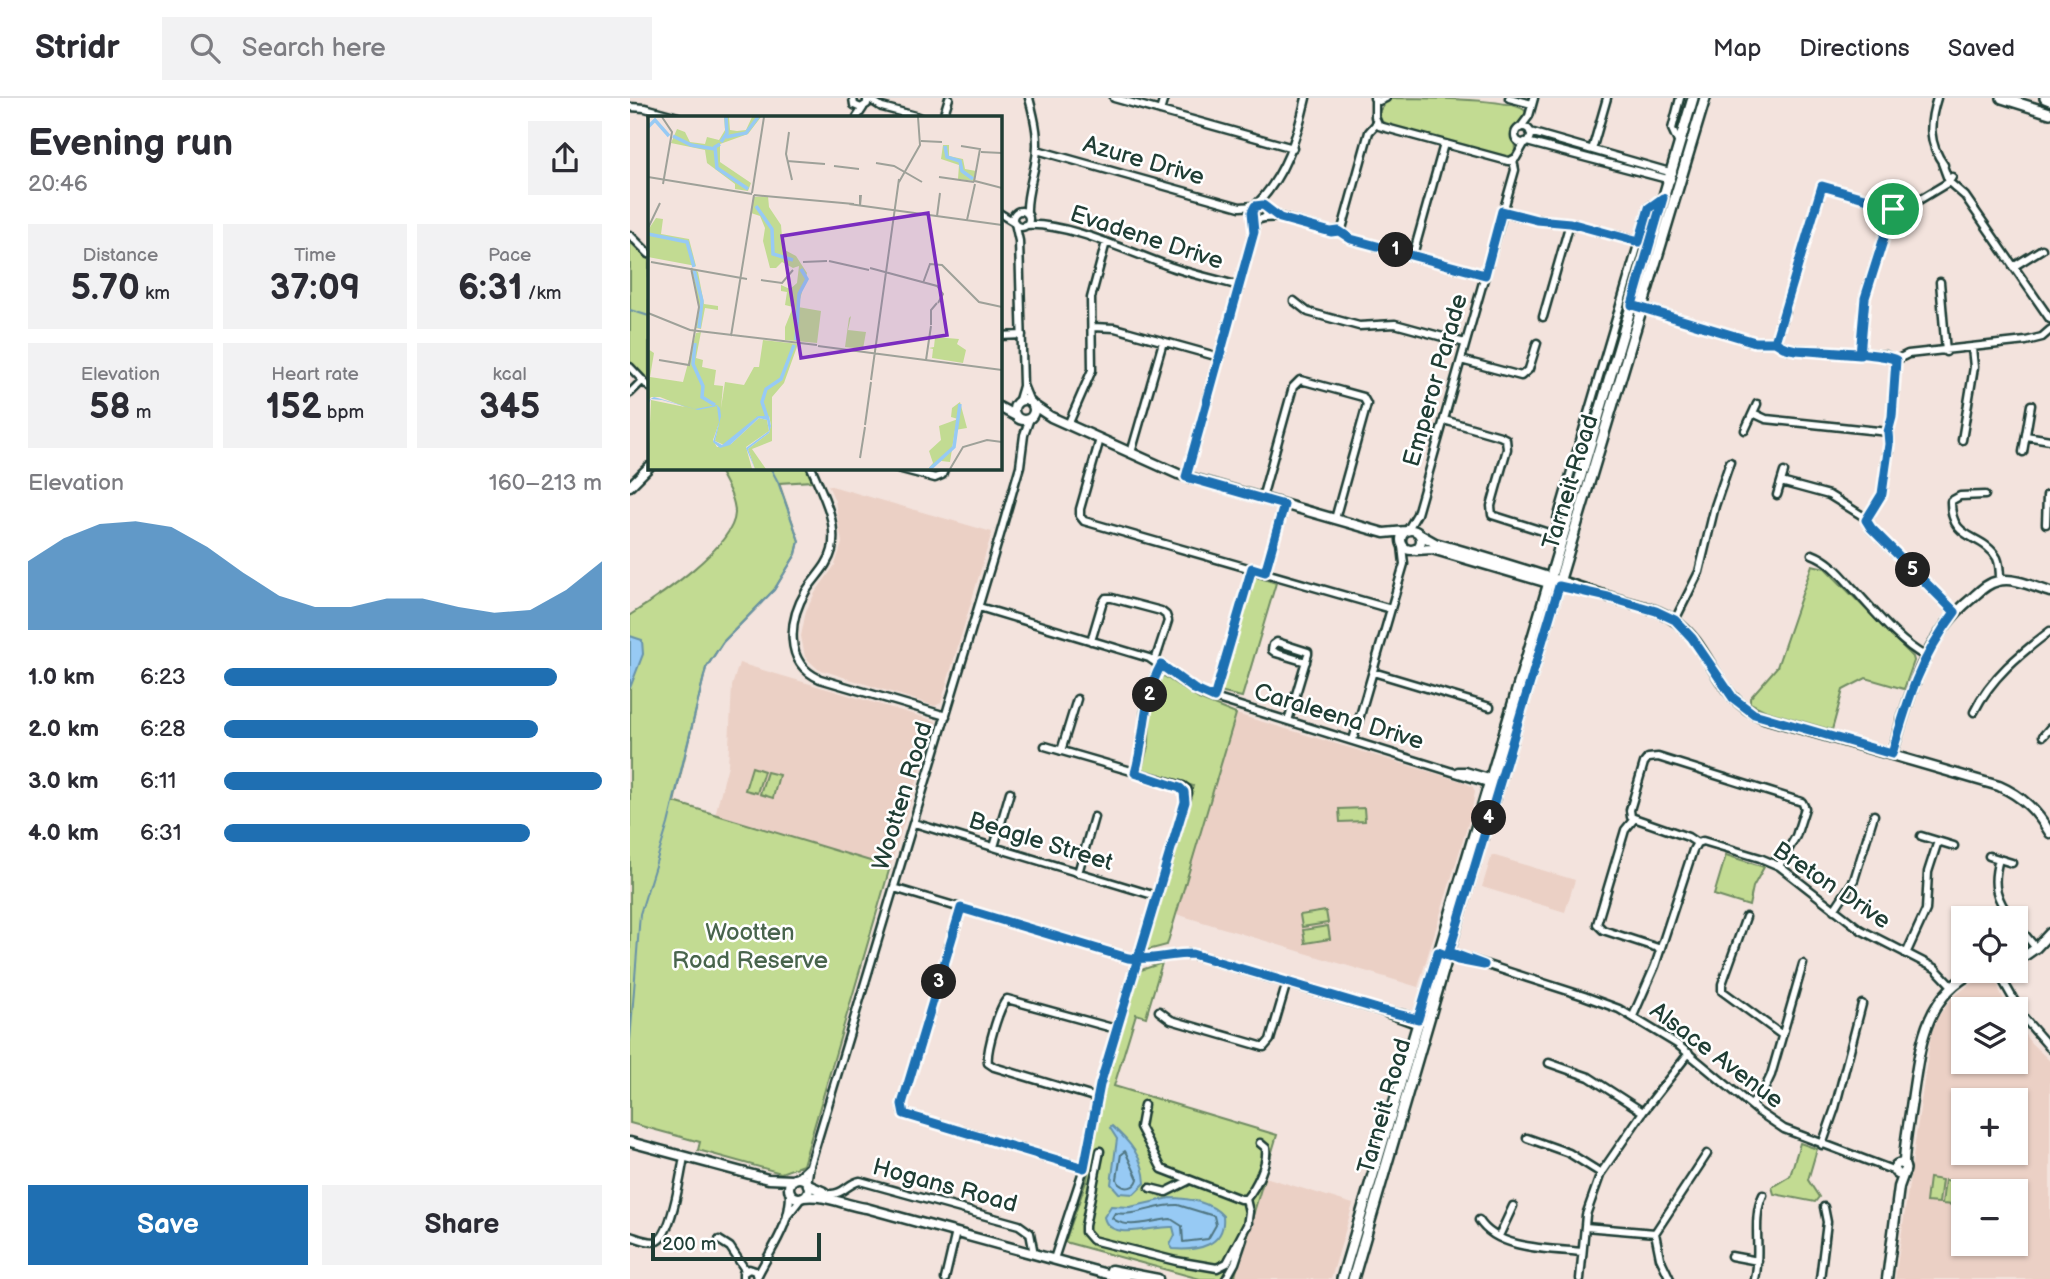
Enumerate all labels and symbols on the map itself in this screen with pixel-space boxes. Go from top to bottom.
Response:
inset map [648,116,1001,469]
street label: Azure Drive [1080,129,1208,192]
pin [1863,179,1923,239]
street label: Evadene Drive [1067,199,1227,276]
pin: 1 [1378,232,1414,268]
street label: Emperor Parade [1397,290,1474,470]
street label: Tarneit Road [1536,411,1605,553]
pin: 5 [1896,552,1930,588]
street label: Caraleena Drive [1250,677,1427,756]
pin: 2 [1133,678,1168,712]
street label: Wootten Road [866,718,939,874]
pin: 4 [1472,800,1506,836]
street label: Beagle Street [965,806,1117,877]
street label: Breton Drive [1767,835,1896,935]
park label: Wootten Road Reserve [672,918,828,975]
pin: 3 [922,964,956,1000]
street label: Alsace Avenue [1644,996,1789,1115]
street label: Tarneit Road [1351,1035,1418,1177]
street label: Hogans Road [869,1152,1020,1219]
scale bar [651,1230,821,1262]

